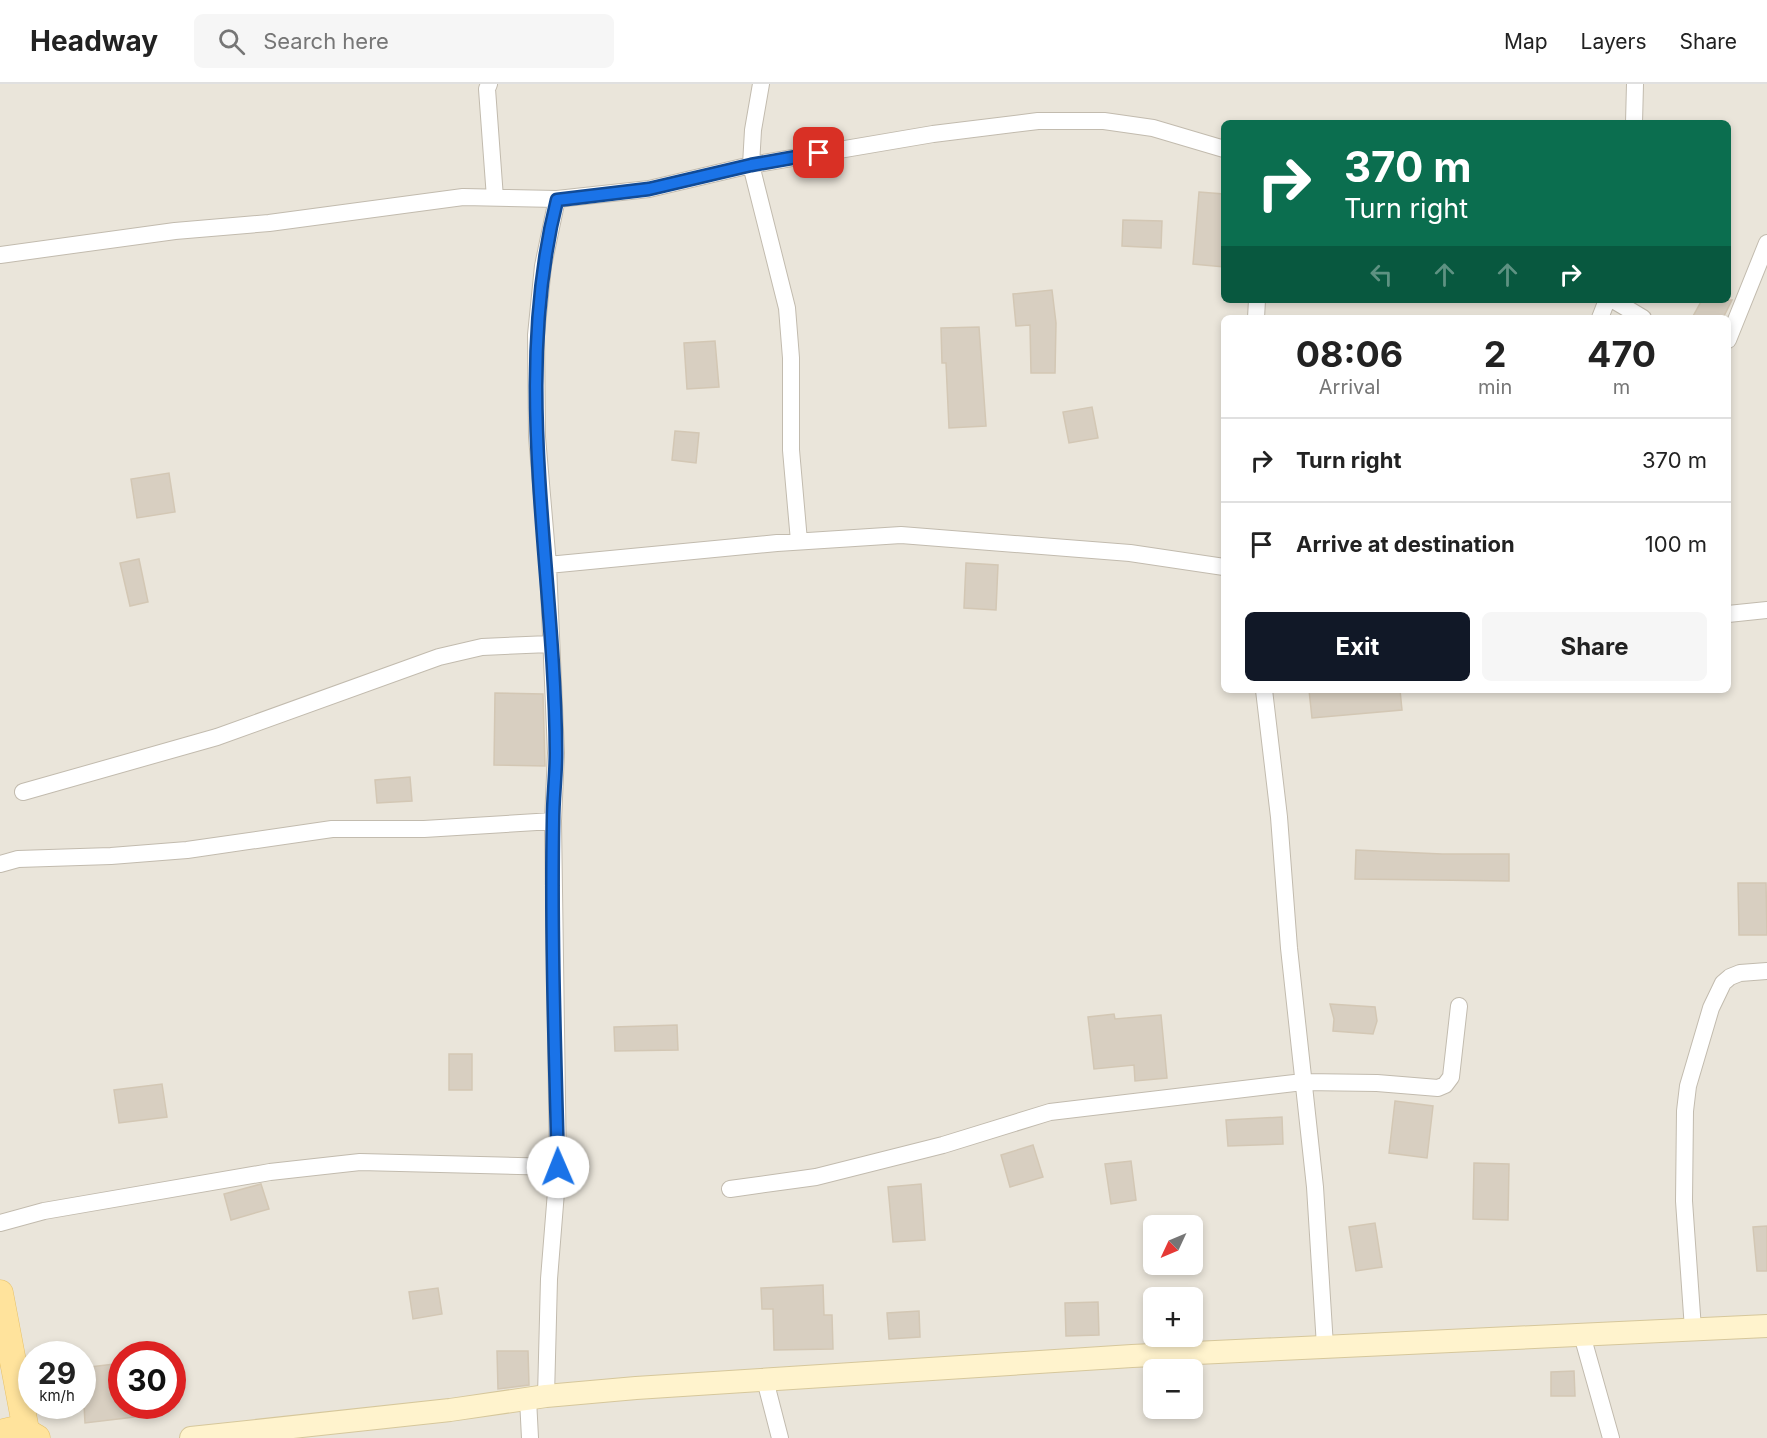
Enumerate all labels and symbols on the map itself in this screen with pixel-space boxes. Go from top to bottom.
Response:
pin [793,127,844,178]
position arrow [526,1135,590,1199]
north arrow [1143,1215,1203,1275]
speed limit sign: 30 [108,1341,186,1419]

